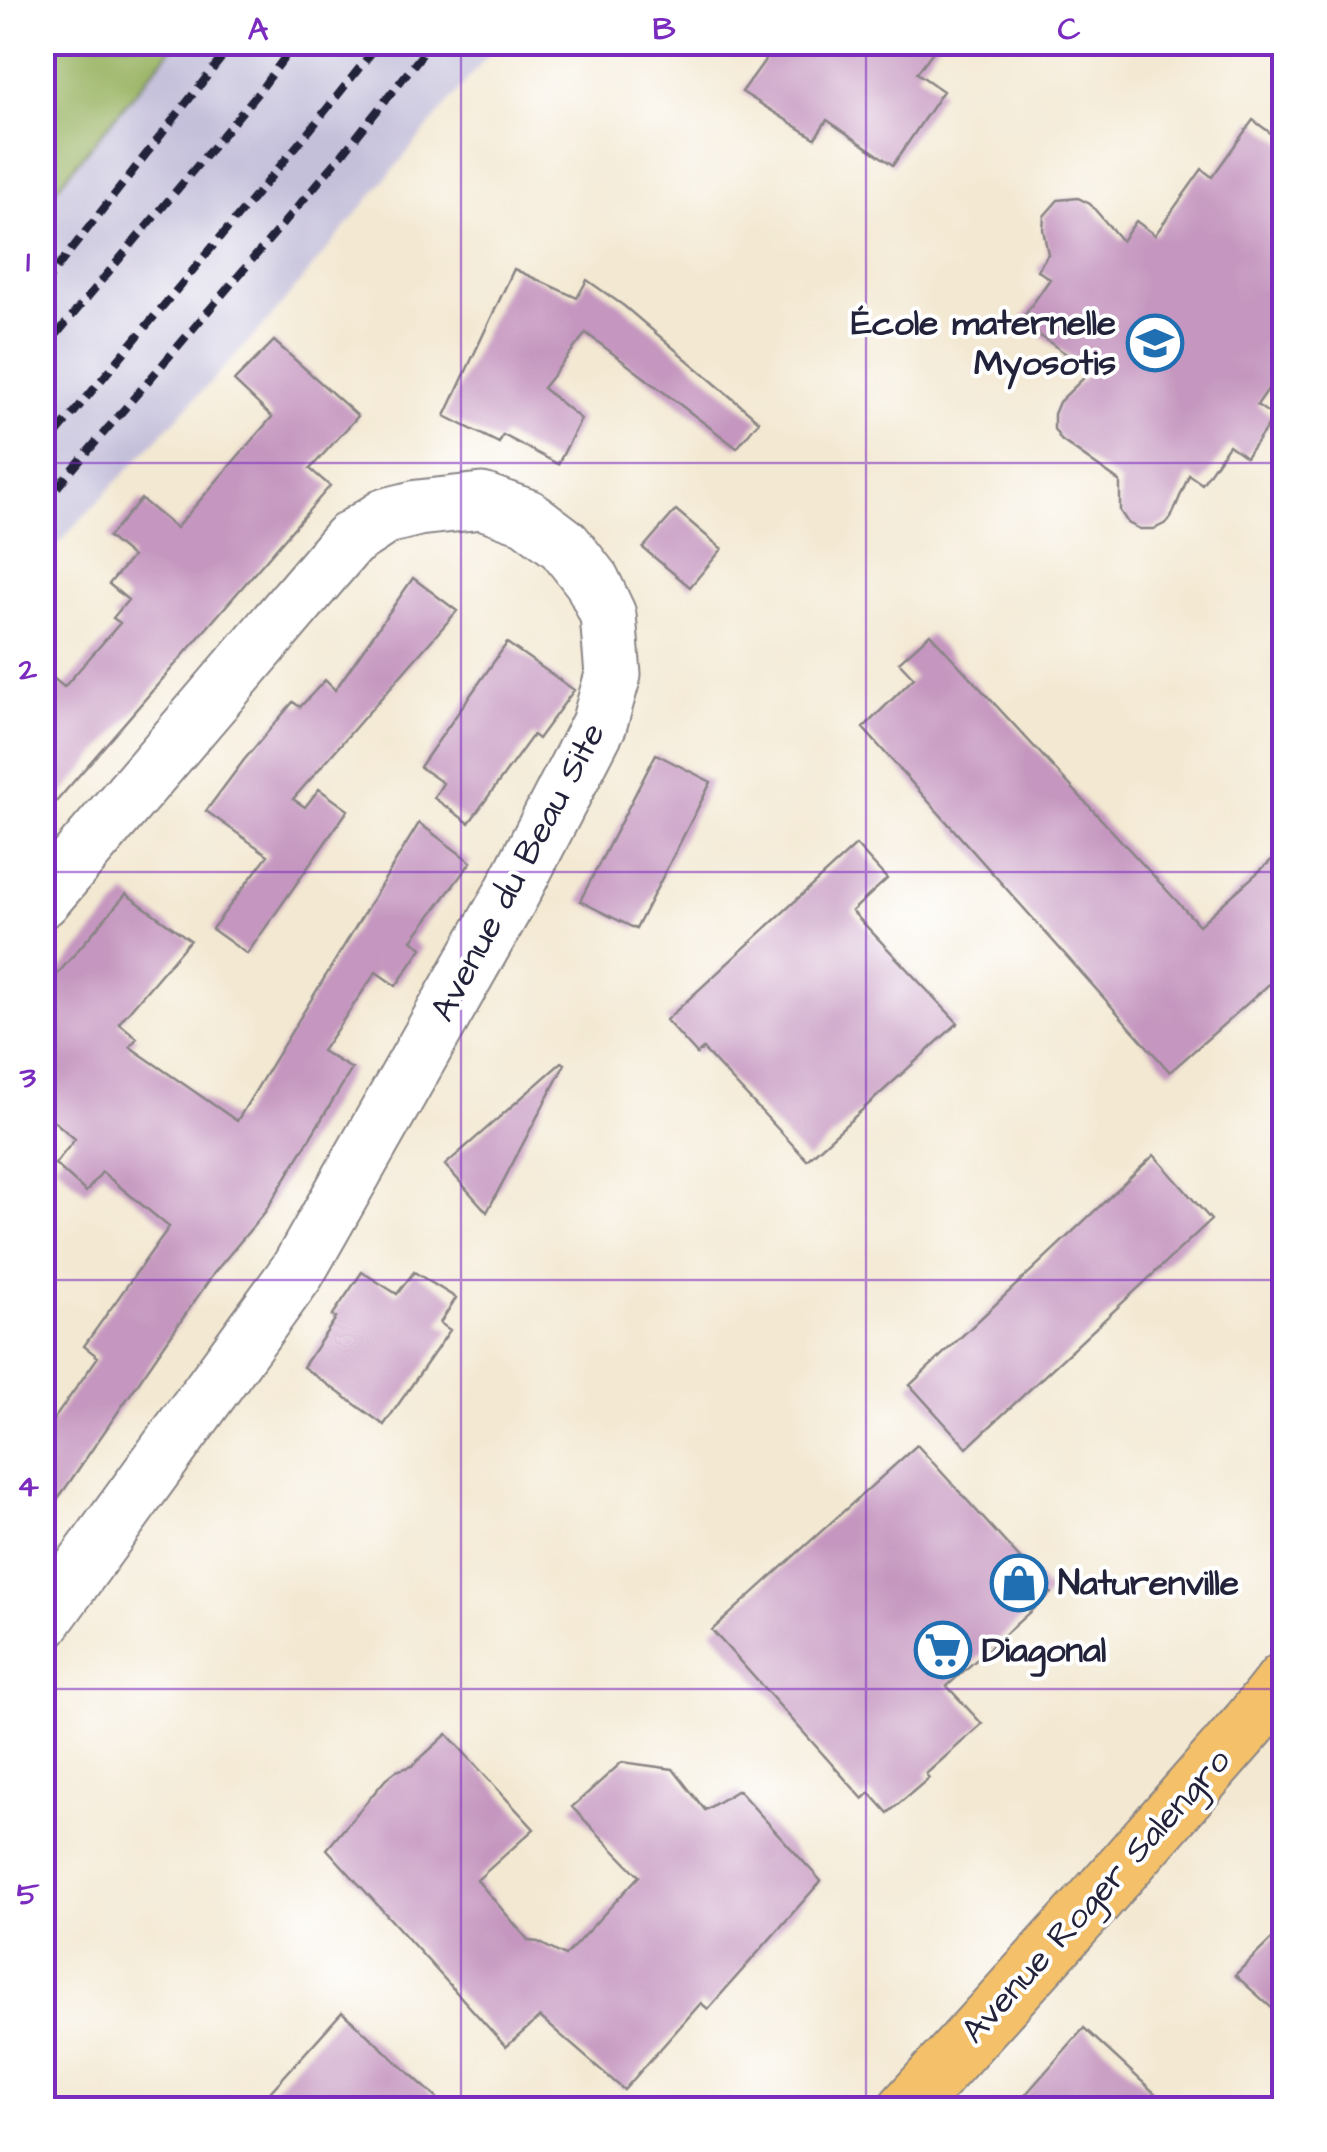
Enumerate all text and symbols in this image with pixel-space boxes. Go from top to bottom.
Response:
text: A [248,7,269,52]
text: B [653,7,676,52]
text: C [1058,7,1081,52]
text: 1 [26,239,30,284]
place label: École maternelle Myosotis [851,299,1116,390]
school or university icon: École maternelle Myosotis [1125,313,1185,373]
text: 2 [18,647,38,692]
street label: Avenue du Beau Site [418,714,618,1030]
text: 3 [19,1055,37,1100]
text: 4 [17,1464,39,1509]
shop icon: Naturenville [989,1553,1049,1613]
place label: Naturenville [1058,1559,1239,1608]
supermarket icon: Diagonal [913,1620,973,1680]
place label: Diagonal [982,1626,1106,1677]
street label: Avenue Roger Salengro [950,1737,1244,2056]
text: 5 [17,1872,40,1917]

